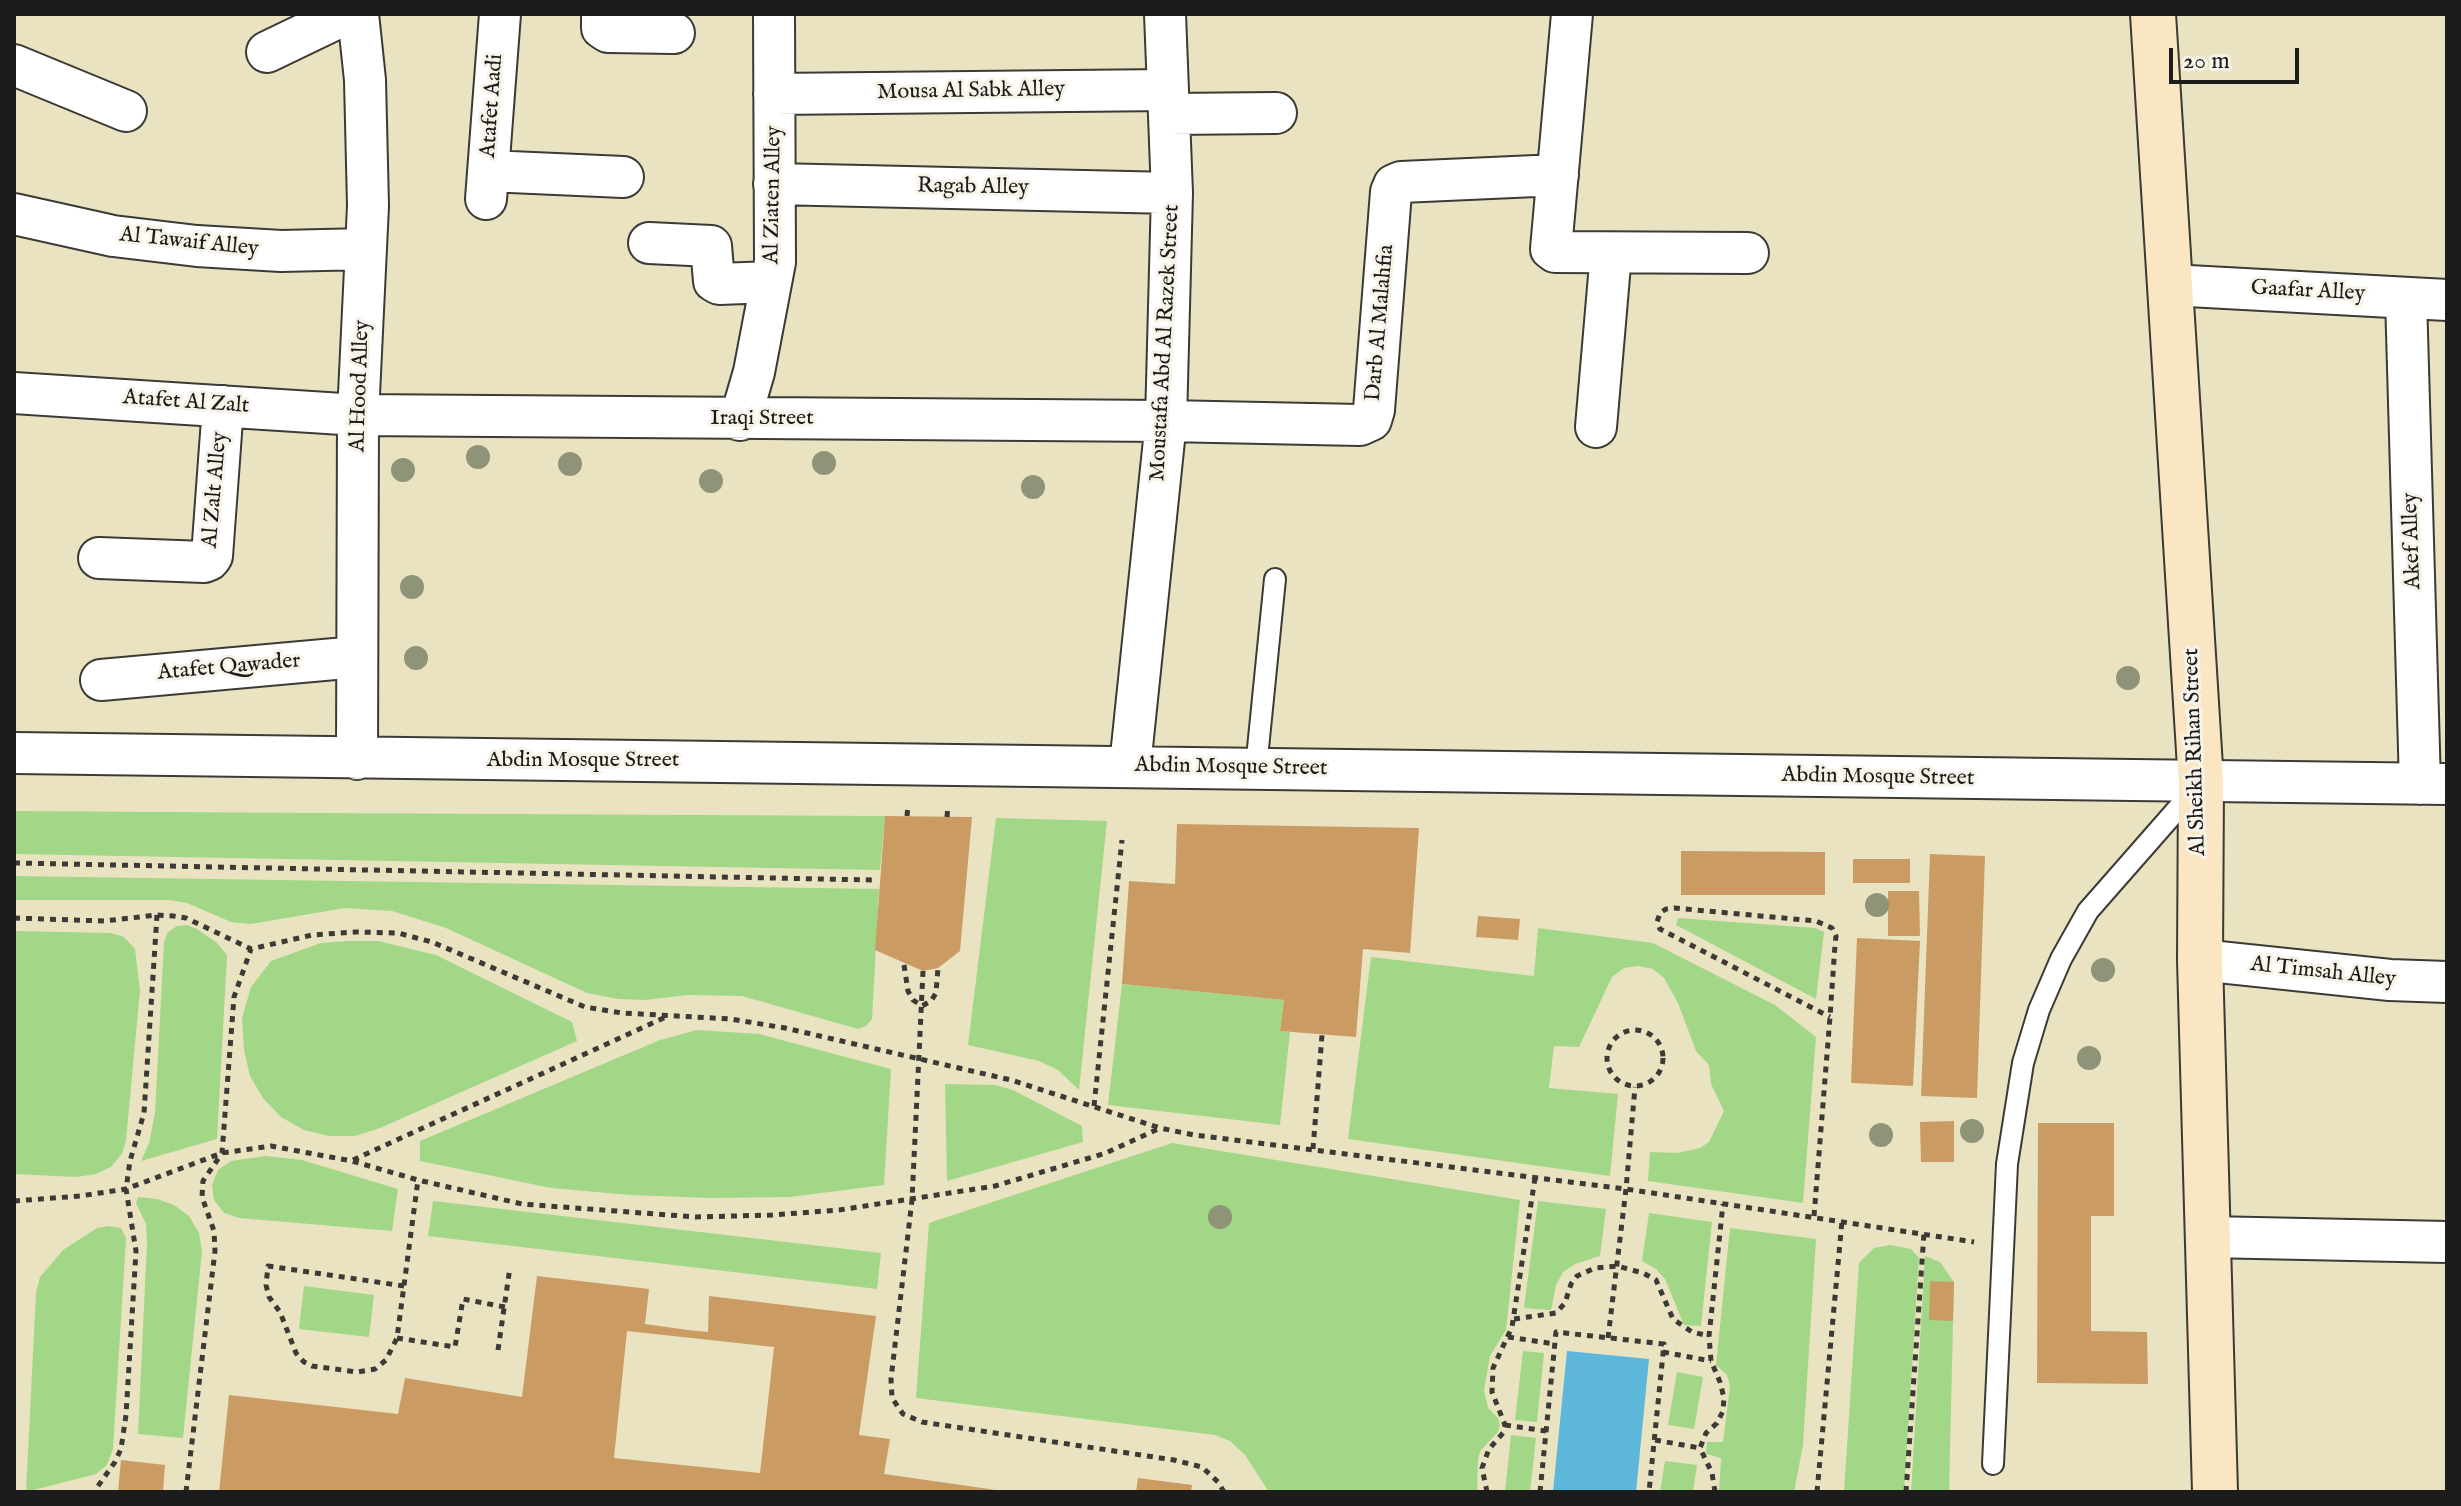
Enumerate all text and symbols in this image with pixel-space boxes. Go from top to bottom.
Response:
scale bar [2173,32,2303,82]
text: 20 m [2183,46,2230,77]
street label: Atafet Aadi [476,53,510,159]
street label: Mousa Al Sabk Alley [877,77,1065,107]
street label: Al Ziaten Alley [760,126,788,264]
street label: Ragab Alley [917,174,1029,202]
street label: Moustafa Abd Al Razek Street [1146,204,1186,482]
street label: Al Tawaif Alley [118,223,260,263]
street label: Darb Al Malahfia [1361,244,1401,402]
street label: Gaafar Alley [2250,276,2366,308]
street label: Al Hood Alley [346,319,376,453]
street label: Atafet Al Zalt [122,385,250,421]
street label: Iraqi Street [710,406,814,432]
street label: Al Zalt Alley [198,431,234,549]
street label: Akef Alley [2398,492,2428,590]
street label: Al Sheikh Rihan Street [2179,648,2213,856]
street label: Atafet Qawader [156,649,302,687]
street label: Abdin Mosque Street [487,748,679,774]
street label: Abdin Mosque Street [1134,753,1328,783]
street label: Abdin Mosque Street [1781,763,1975,793]
street label: Al Timsah Alley [2249,952,2397,994]

